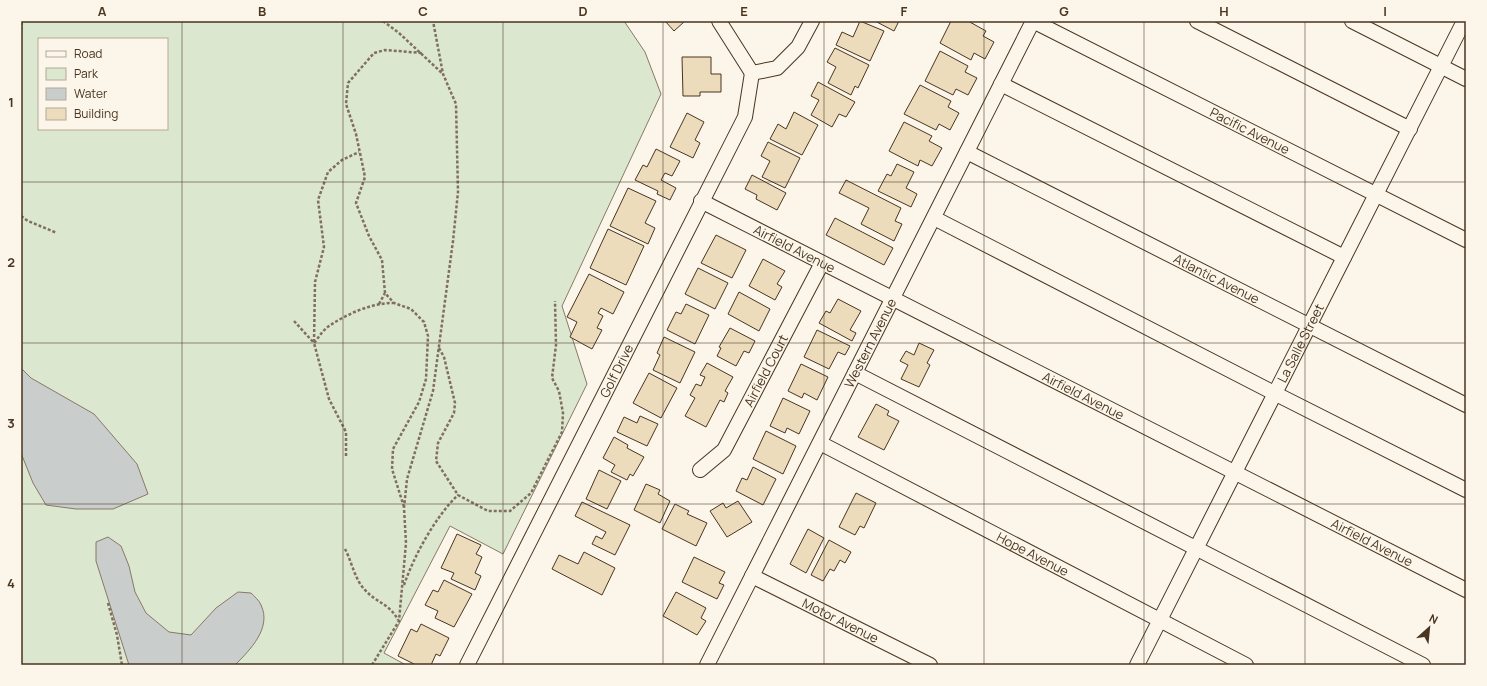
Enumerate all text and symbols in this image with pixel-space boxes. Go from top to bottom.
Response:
text: A [98,2,107,20]
text: B [258,2,266,20]
text: C [418,2,428,20]
text: D [578,2,588,20]
text: E [740,2,748,20]
text: F [901,2,908,20]
text: G [1059,2,1069,20]
text: H [1219,2,1229,20]
text: I [1383,2,1387,20]
legend [38,38,168,130]
text: Road [74,45,102,62]
text: Park [74,65,99,82]
text: Water [74,85,108,102]
text: 1 [8,93,14,111]
street label: Pacific Avenue [1207,103,1293,159]
text: Building [74,105,118,122]
street label: Airfield Avenue [751,220,839,277]
street label: Atlantic Avenue [1171,249,1263,308]
text: 2 [7,253,15,271]
street label: Western Avenue [840,295,900,391]
street label: La Salle Street [1273,301,1328,386]
street label: Airfield Court [739,331,792,410]
street label: Golf Drive [595,341,638,400]
street label: Airfield Avenue [1039,367,1128,424]
text: 3 [7,414,15,432]
street label: Airfield Avenue [1328,514,1416,571]
street label: Hope Avenue [994,528,1072,580]
text: 4 [7,574,15,592]
street label: Motor Avenue [799,594,882,647]
north arrow [1409,608,1449,648]
text: N [1427,610,1441,627]

